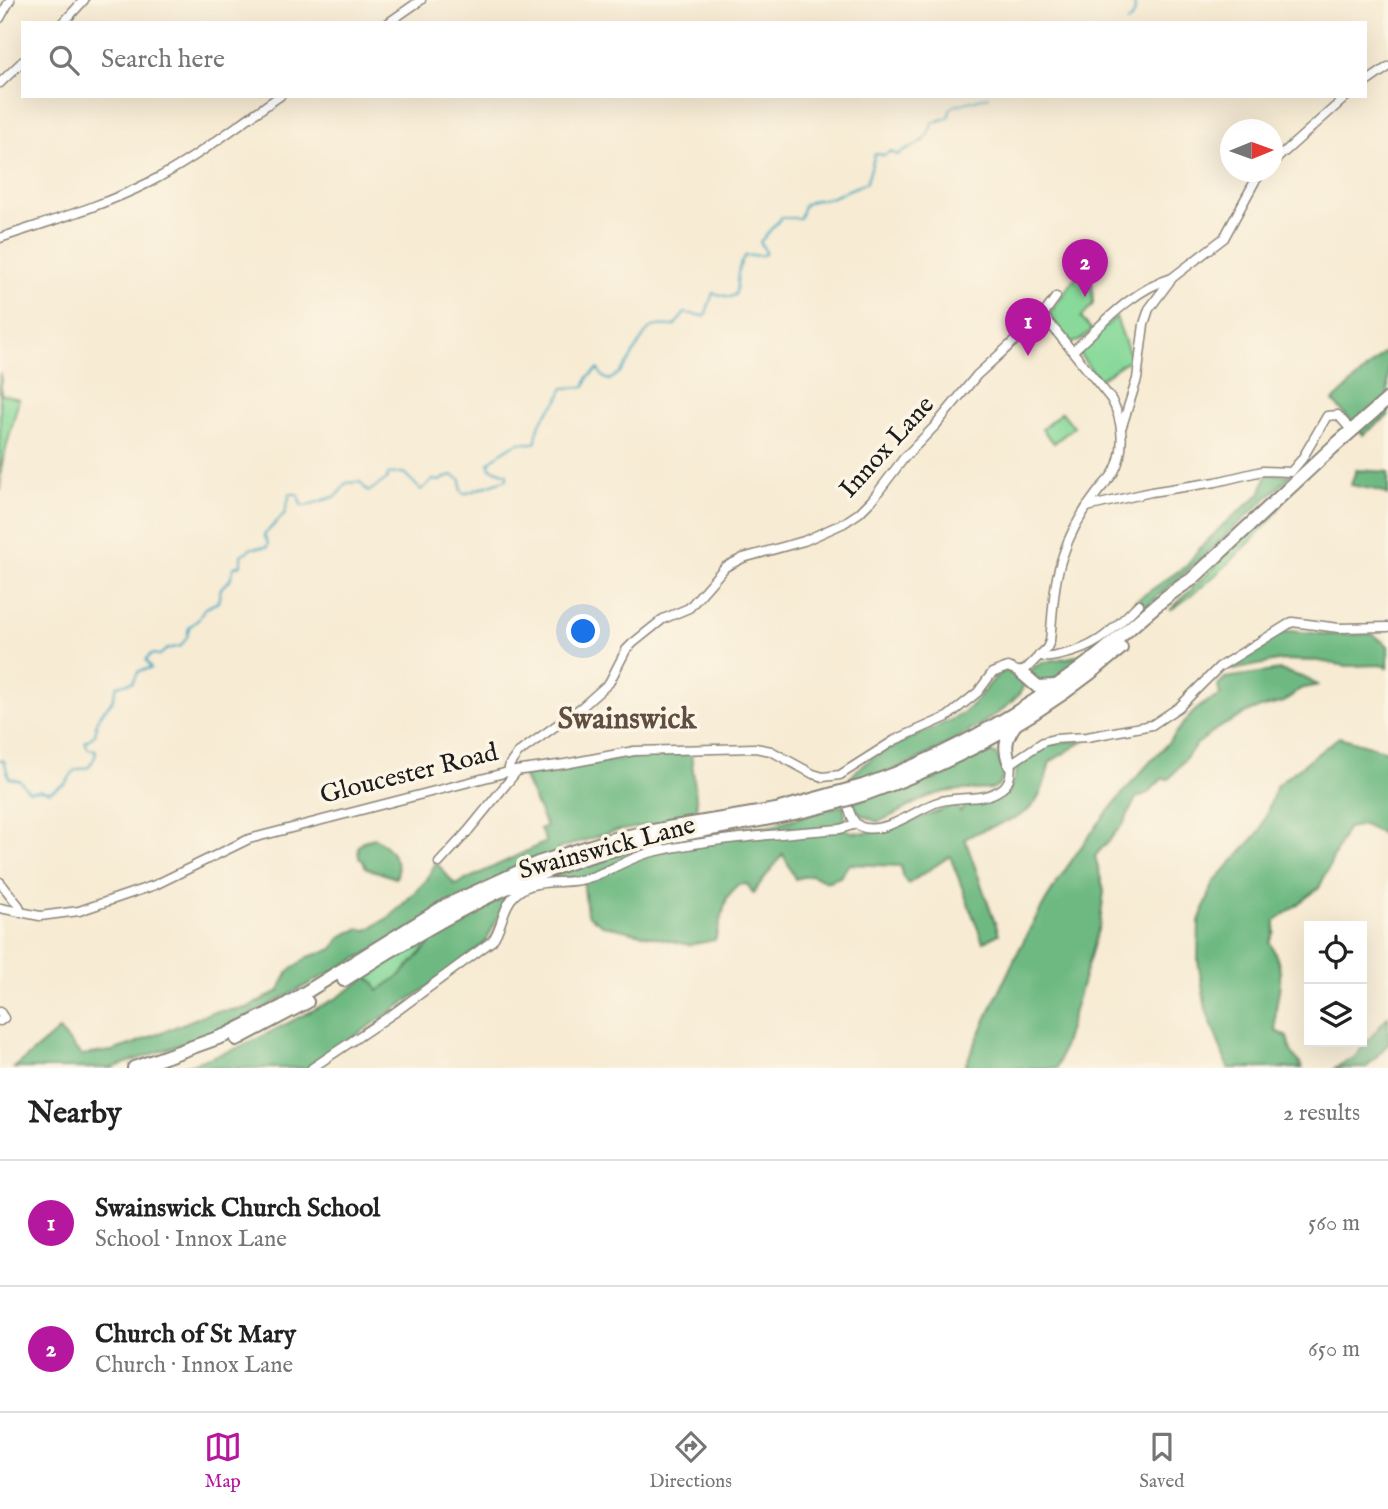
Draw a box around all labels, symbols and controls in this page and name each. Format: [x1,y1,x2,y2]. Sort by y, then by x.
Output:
search box [21,21,1367,98]
icon: search [45,41,83,79]
text: Search here [101,43,225,76]
north arrow [1220,119,1283,182]
pin: 2 [1062,239,1108,297]
pin: 1 [1005,298,1051,356]
street label: Innox Lane [832,389,942,505]
your location [566,614,600,648]
district label: Swainswick [558,701,697,739]
street label: Gloucester Road [317,736,501,812]
street label: Swainswick Lane [515,809,699,887]
map controls [1304,921,1367,1047]
button: locate [1304,921,1367,984]
button: layers [1304,984,1367,1047]
text: Nearby [28,1095,121,1133]
text: 2 results [1283,1099,1360,1128]
text: Swainswick Church School [95,1192,380,1225]
text: 1 [47,1209,55,1238]
text: 560 m [1308,1209,1360,1238]
text: School · Innox Lane [95,1225,287,1254]
text: Church of St Mary [95,1318,296,1351]
text: 2 [46,1335,56,1364]
text: 650 m [1308,1335,1360,1364]
text: Church · Innox Lane [95,1351,293,1380]
tab: Map [204,1428,242,1494]
tab: Directions [649,1428,732,1494]
tab: Saved [1139,1428,1184,1494]

